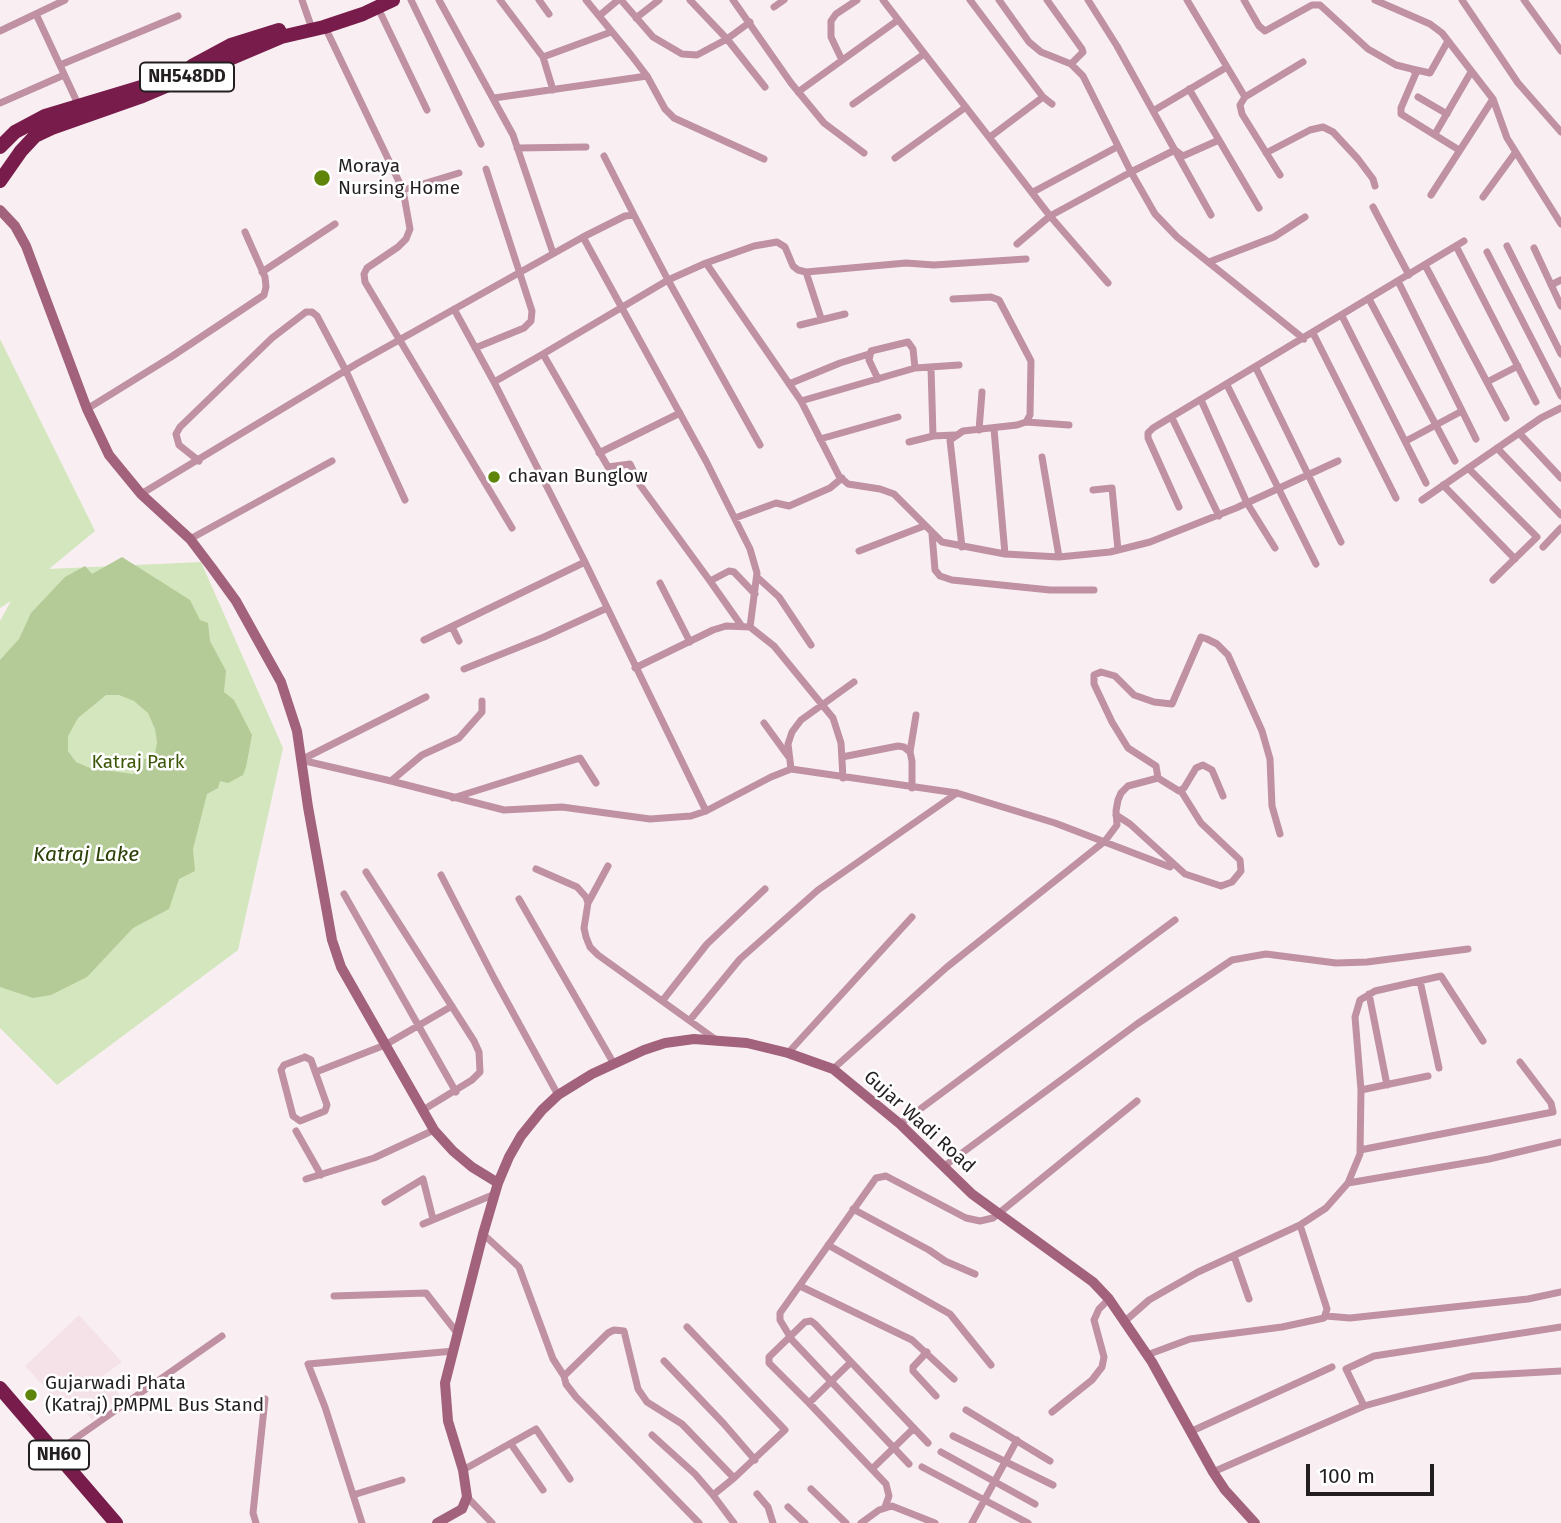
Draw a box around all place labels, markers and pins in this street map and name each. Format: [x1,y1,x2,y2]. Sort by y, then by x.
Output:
place label: Moraya Nursing Home [338,156,460,200]
marker: Moraya Nursing Home [312,168,332,188]
place label: chavan Bunglow [508,466,648,488]
marker: chavan Bunglow [486,469,502,485]
place label: Gujarwadi Phata (Katraj) PMPML Bus Stand [45,1373,264,1417]
marker: Gujarwadi Phata (Katraj) PMPML Bus Stand [23,1387,39,1403]

